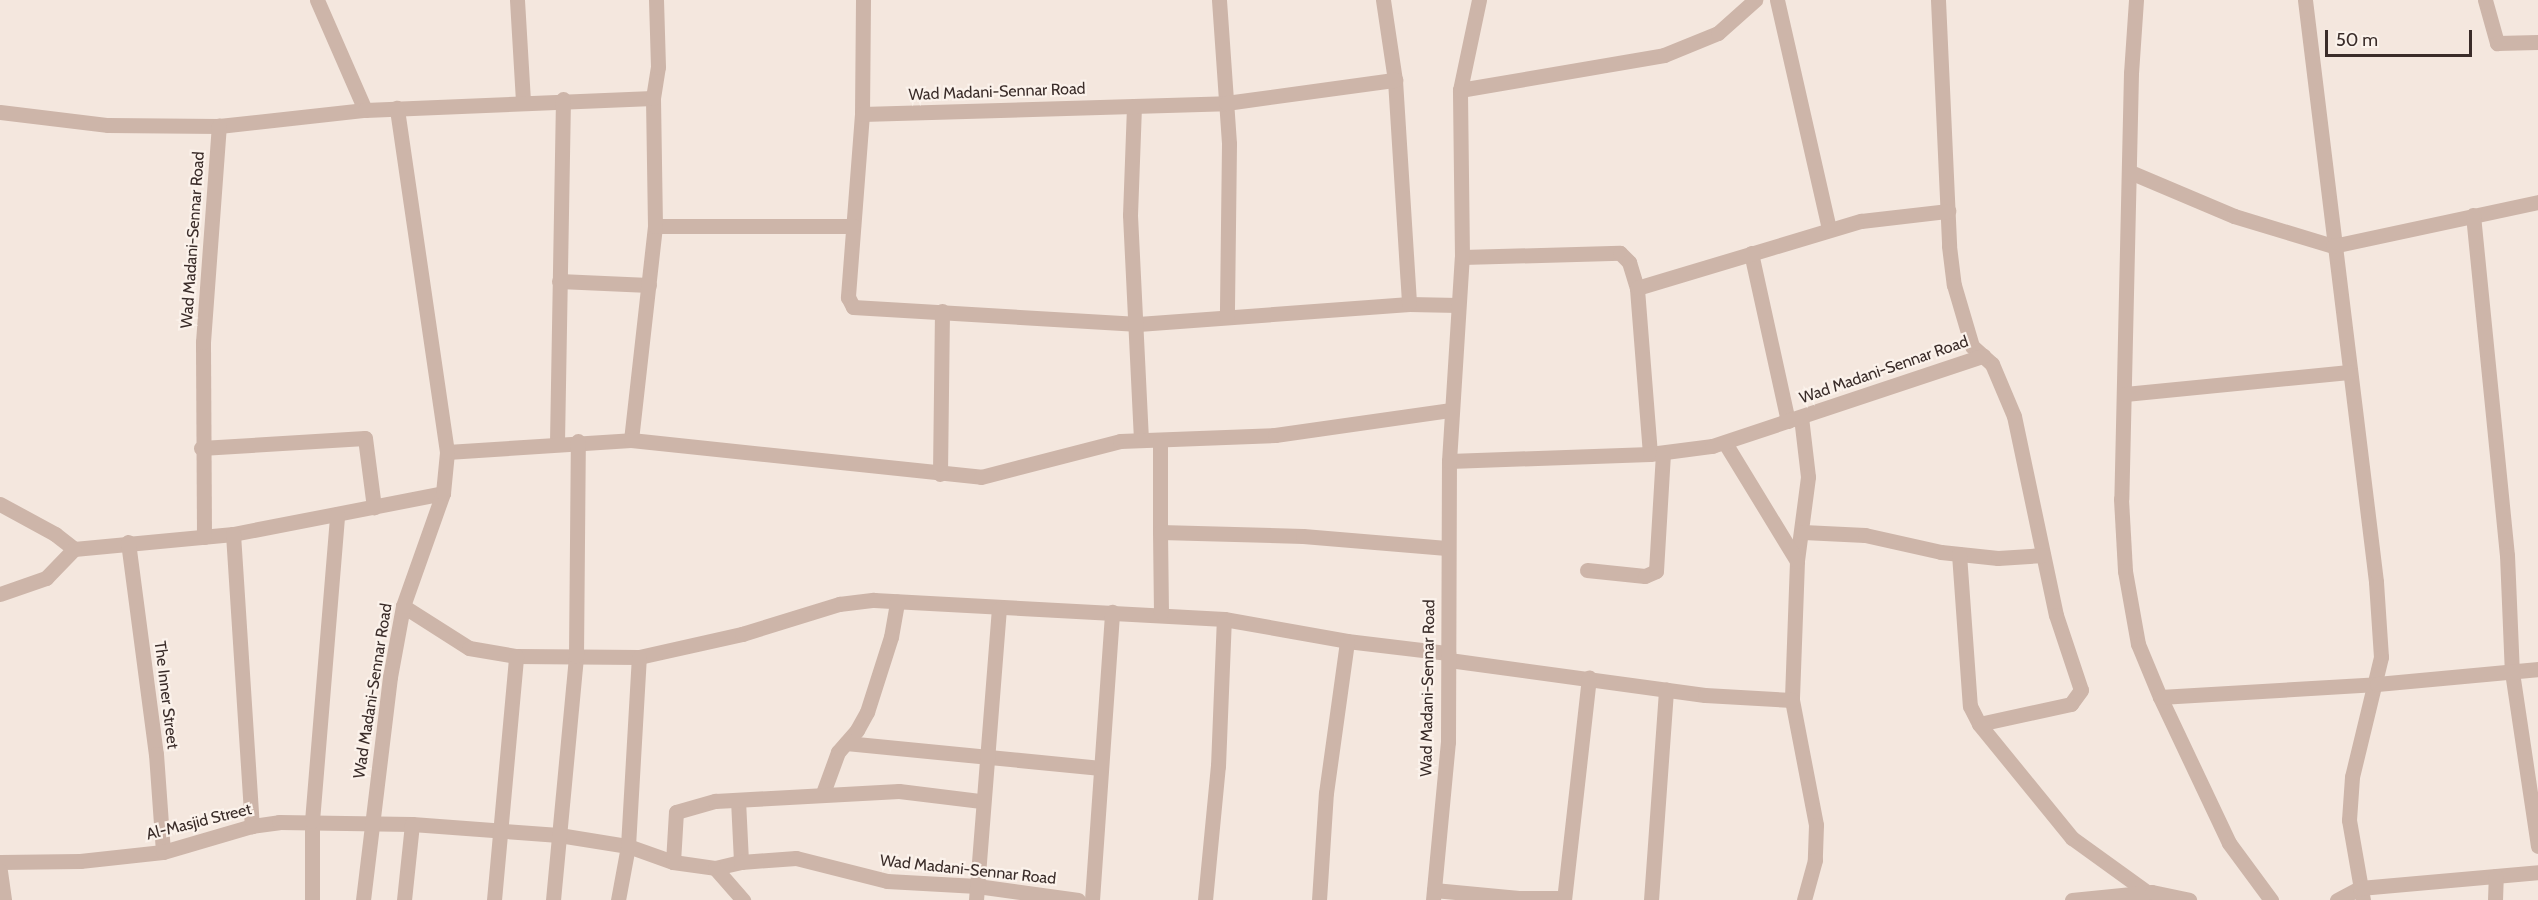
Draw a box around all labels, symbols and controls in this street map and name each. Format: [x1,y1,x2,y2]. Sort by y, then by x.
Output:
scale bar [2328,18,2475,56]
text: 50 m [2336,29,2378,51]
street label: Wad Madani-Sennar Road [908,79,1086,105]
street label: Wad Madani-Sennar Road [177,151,209,329]
street label: Wad Madani-Sennar Road [1797,332,1971,408]
street label: Wad Madani-Sennar Road [1417,599,1439,777]
street label: Wad Madani-Sennar Road [350,602,396,780]
street label: The Inner Street [150,640,182,750]
street label: Al-Masjid Street [144,800,254,844]
street label: Wad Madani-Sennar Road [879,851,1057,889]

